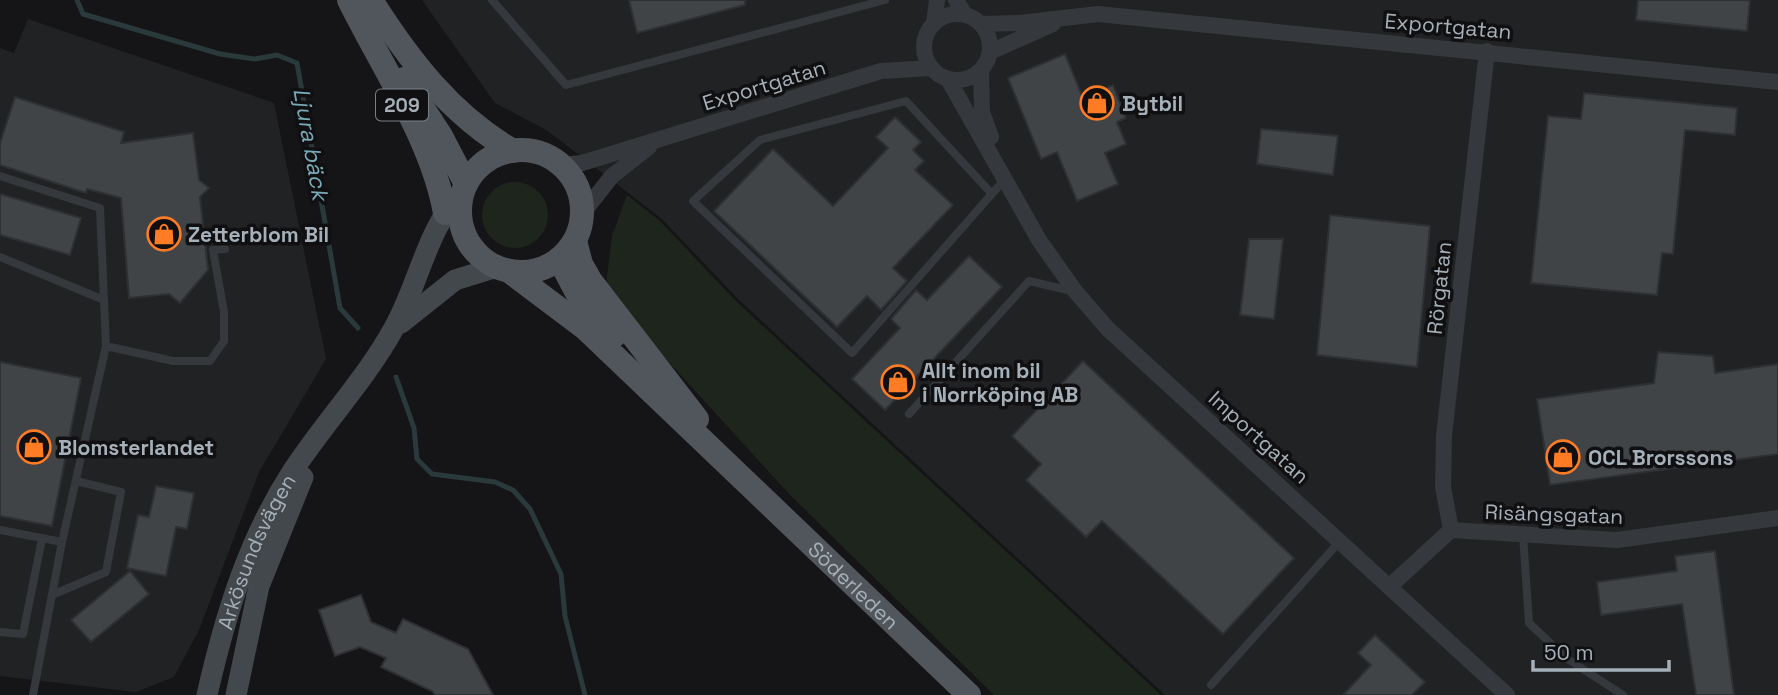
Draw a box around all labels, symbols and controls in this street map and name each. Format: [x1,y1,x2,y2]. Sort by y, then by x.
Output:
street label: Exportgatan [1383,7,1513,45]
street label: Exportgatan [699,53,829,117]
shop icon: Bytbil [1078,84,1116,122]
water label: Ljura bäck [286,85,336,205]
road number: 209 [376,90,428,120]
place label: Bytbil [1122,90,1183,117]
shop icon: Zetterblom Bil [145,215,183,253]
place label: Zetterblom Bil [188,221,329,248]
street label: Rörgatan [1421,240,1457,336]
place label: Allt inom bil i Norrköping AB [922,357,1078,408]
shop icon: Allt inom bil i Norrköping AB [879,363,917,401]
street label: Importgatan [1203,385,1315,489]
shop icon: Blomsterlandet [15,428,53,466]
place label: Blomsterlandet [58,434,214,461]
shop icon: OCL Brorssons [1544,438,1582,476]
place label: OCL Brorssons [1588,444,1733,471]
street label: Arkösundsvägen [211,468,301,633]
street label: Risängsgatan [1484,498,1624,530]
street label: Söderleden [803,535,905,635]
scale bar [1533,628,1670,672]
text: 50 m [1544,639,1594,666]

